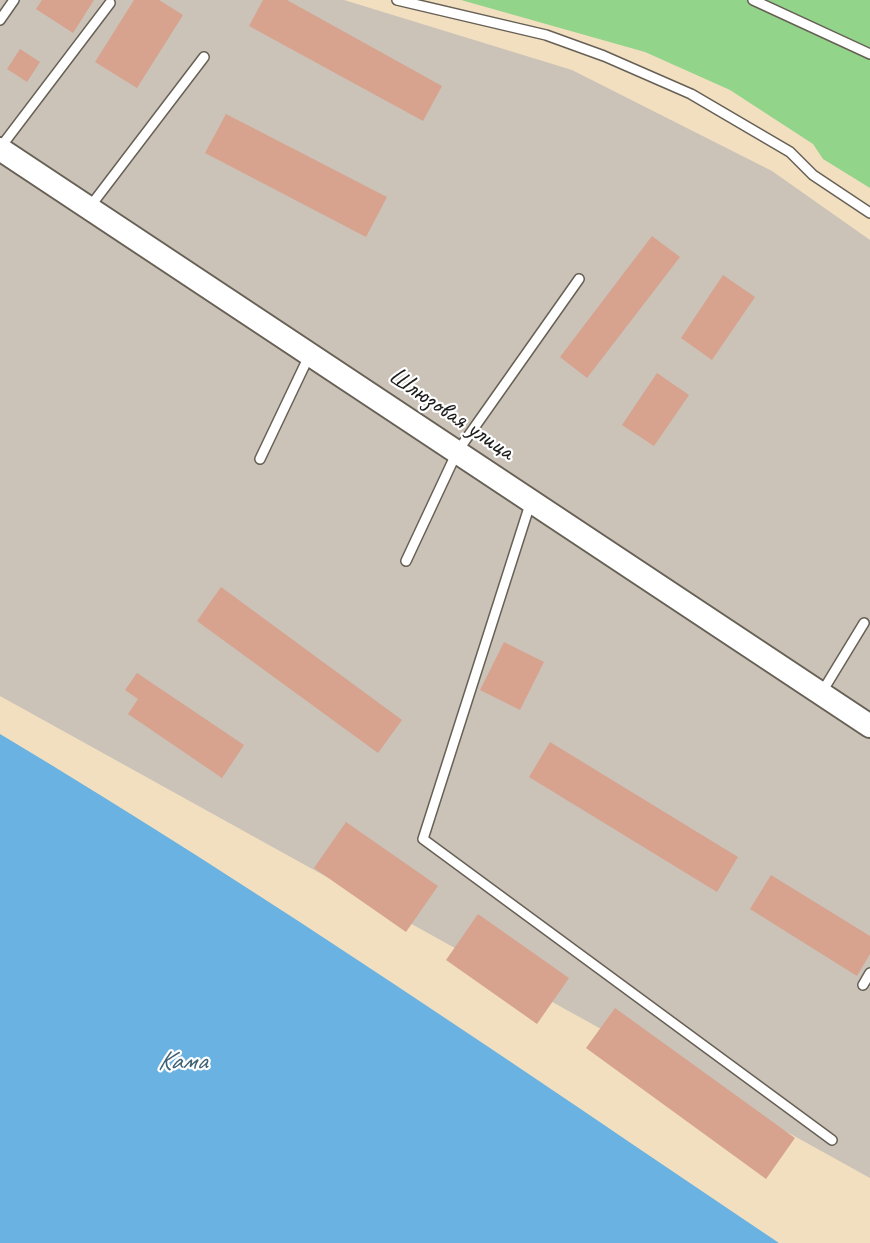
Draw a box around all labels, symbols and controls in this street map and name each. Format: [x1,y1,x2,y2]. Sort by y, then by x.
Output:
street label: Шлюзовая улица [382,361,520,467]
water label: Кама [157,1046,207,1078]

